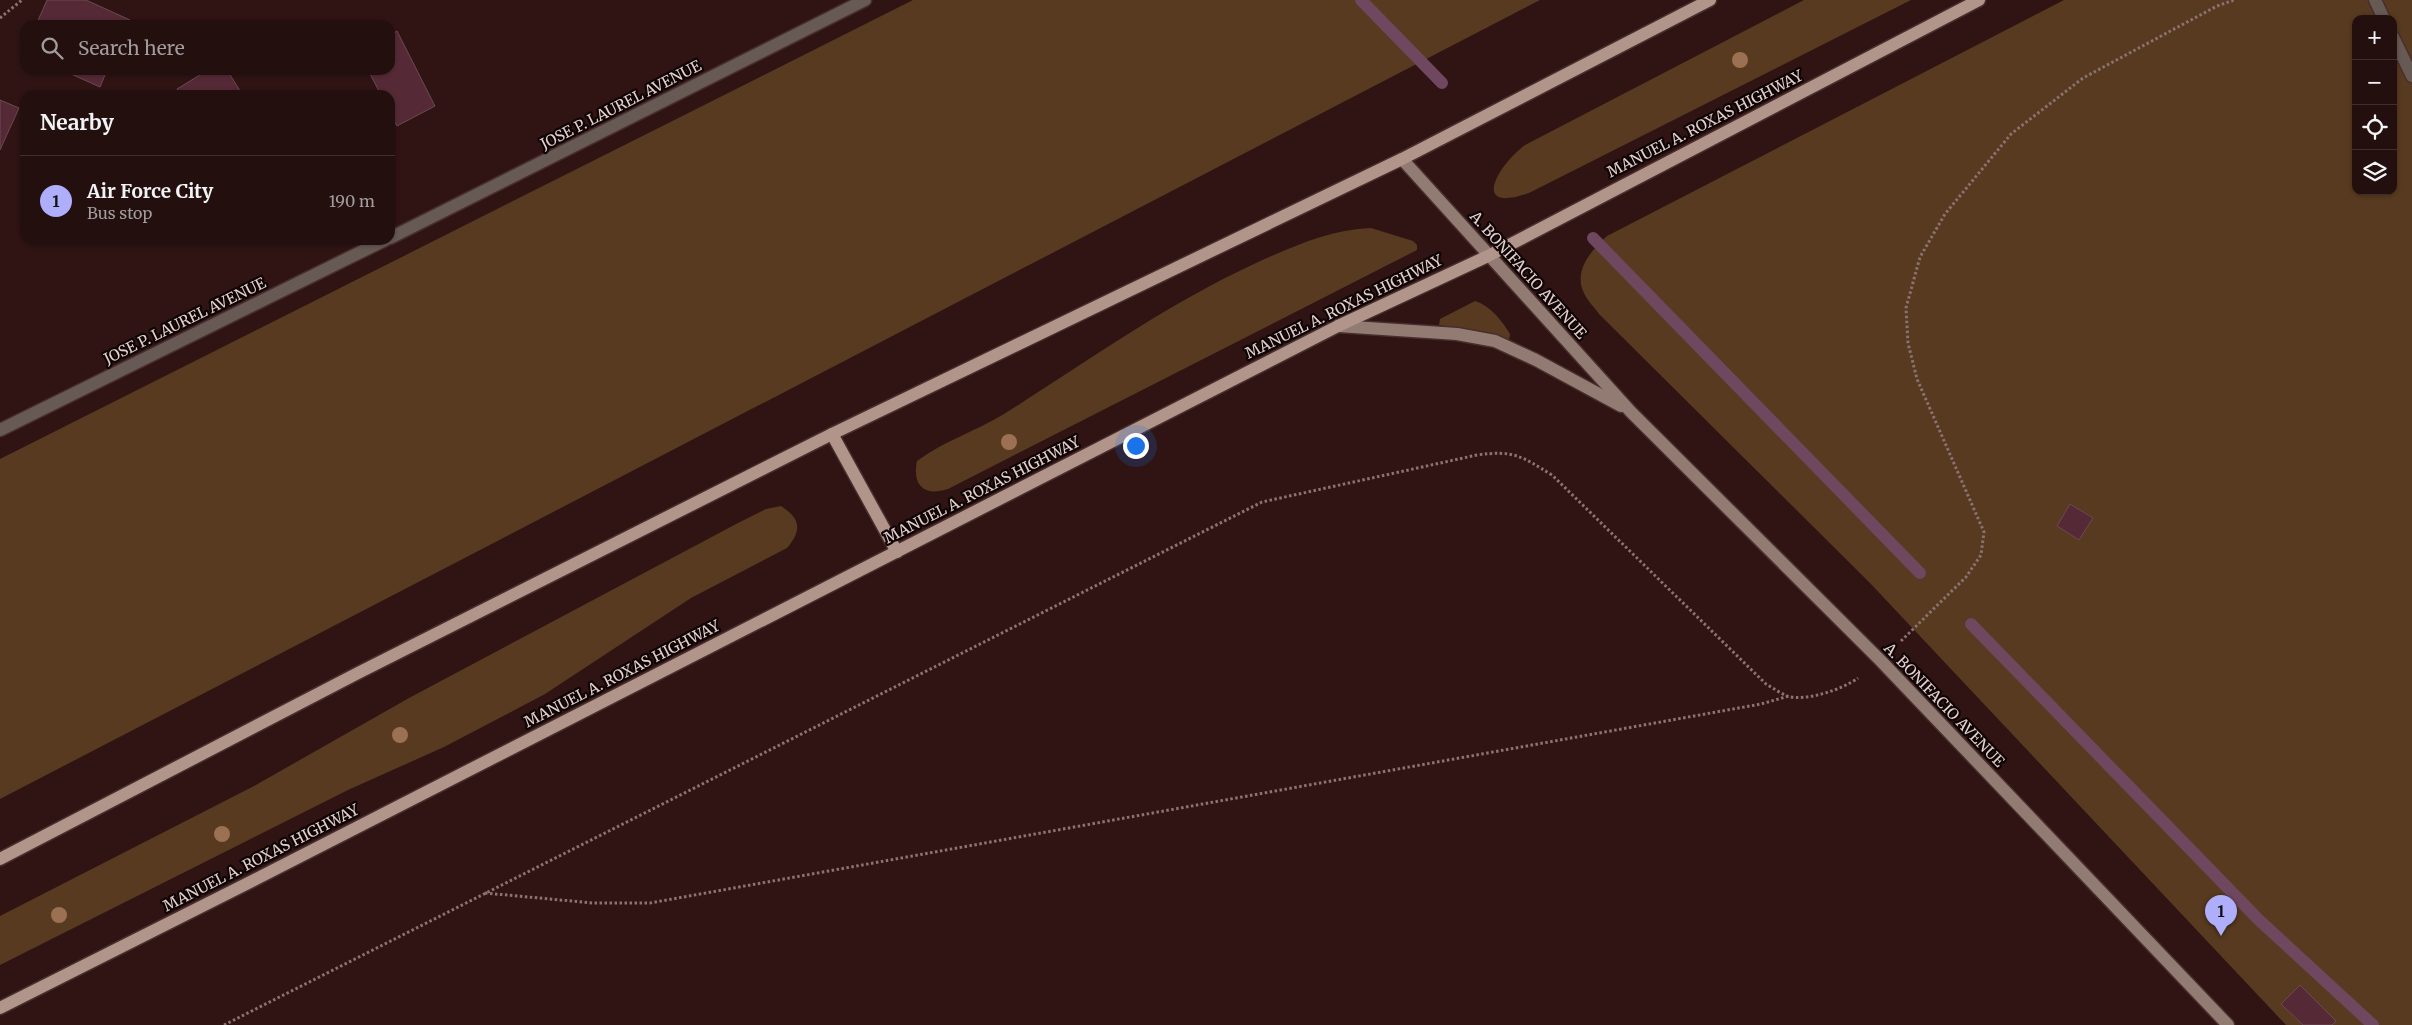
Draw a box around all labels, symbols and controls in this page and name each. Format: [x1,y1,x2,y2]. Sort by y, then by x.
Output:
map controls [2352,15,2397,195]
button: + [2352,15,2397,60]
search box [20,20,395,75]
icon: search [38,34,66,62]
text: Search here [78,36,185,60]
street label: JOSE P. LAUREL AVENUE [536,56,705,154]
button: − [2352,60,2397,105]
street label: MANUEL A. ROXAS HIGHWAY [1604,66,1806,181]
button: locate [2352,105,2397,150]
text: Nearby [40,109,114,136]
button: layers [2352,150,2397,195]
text: Air Force City [87,179,213,203]
text: 1 [52,191,60,211]
text: 190 m [329,191,375,211]
text: Bus stop [87,203,152,223]
street label: A. BONIFACIO AVENUE [1465,206,1591,343]
street label: MANUEL A. ROXAS HIGHWAY [1242,250,1446,363]
street label: JOSE P. LAUREL AVENUE [100,273,269,368]
street label: MANUEL A. ROXAS HIGHWAY [881,432,1083,547]
your location [1123,433,1149,459]
street label: MANUEL A. ROXAS HIGHWAY [521,616,723,731]
street label: A. BONIFACIO AVENUE [1879,638,2009,771]
street label: MANUEL A. ROXAS HIGHWAY [160,800,362,915]
pin: 1 [2205,895,2237,936]

